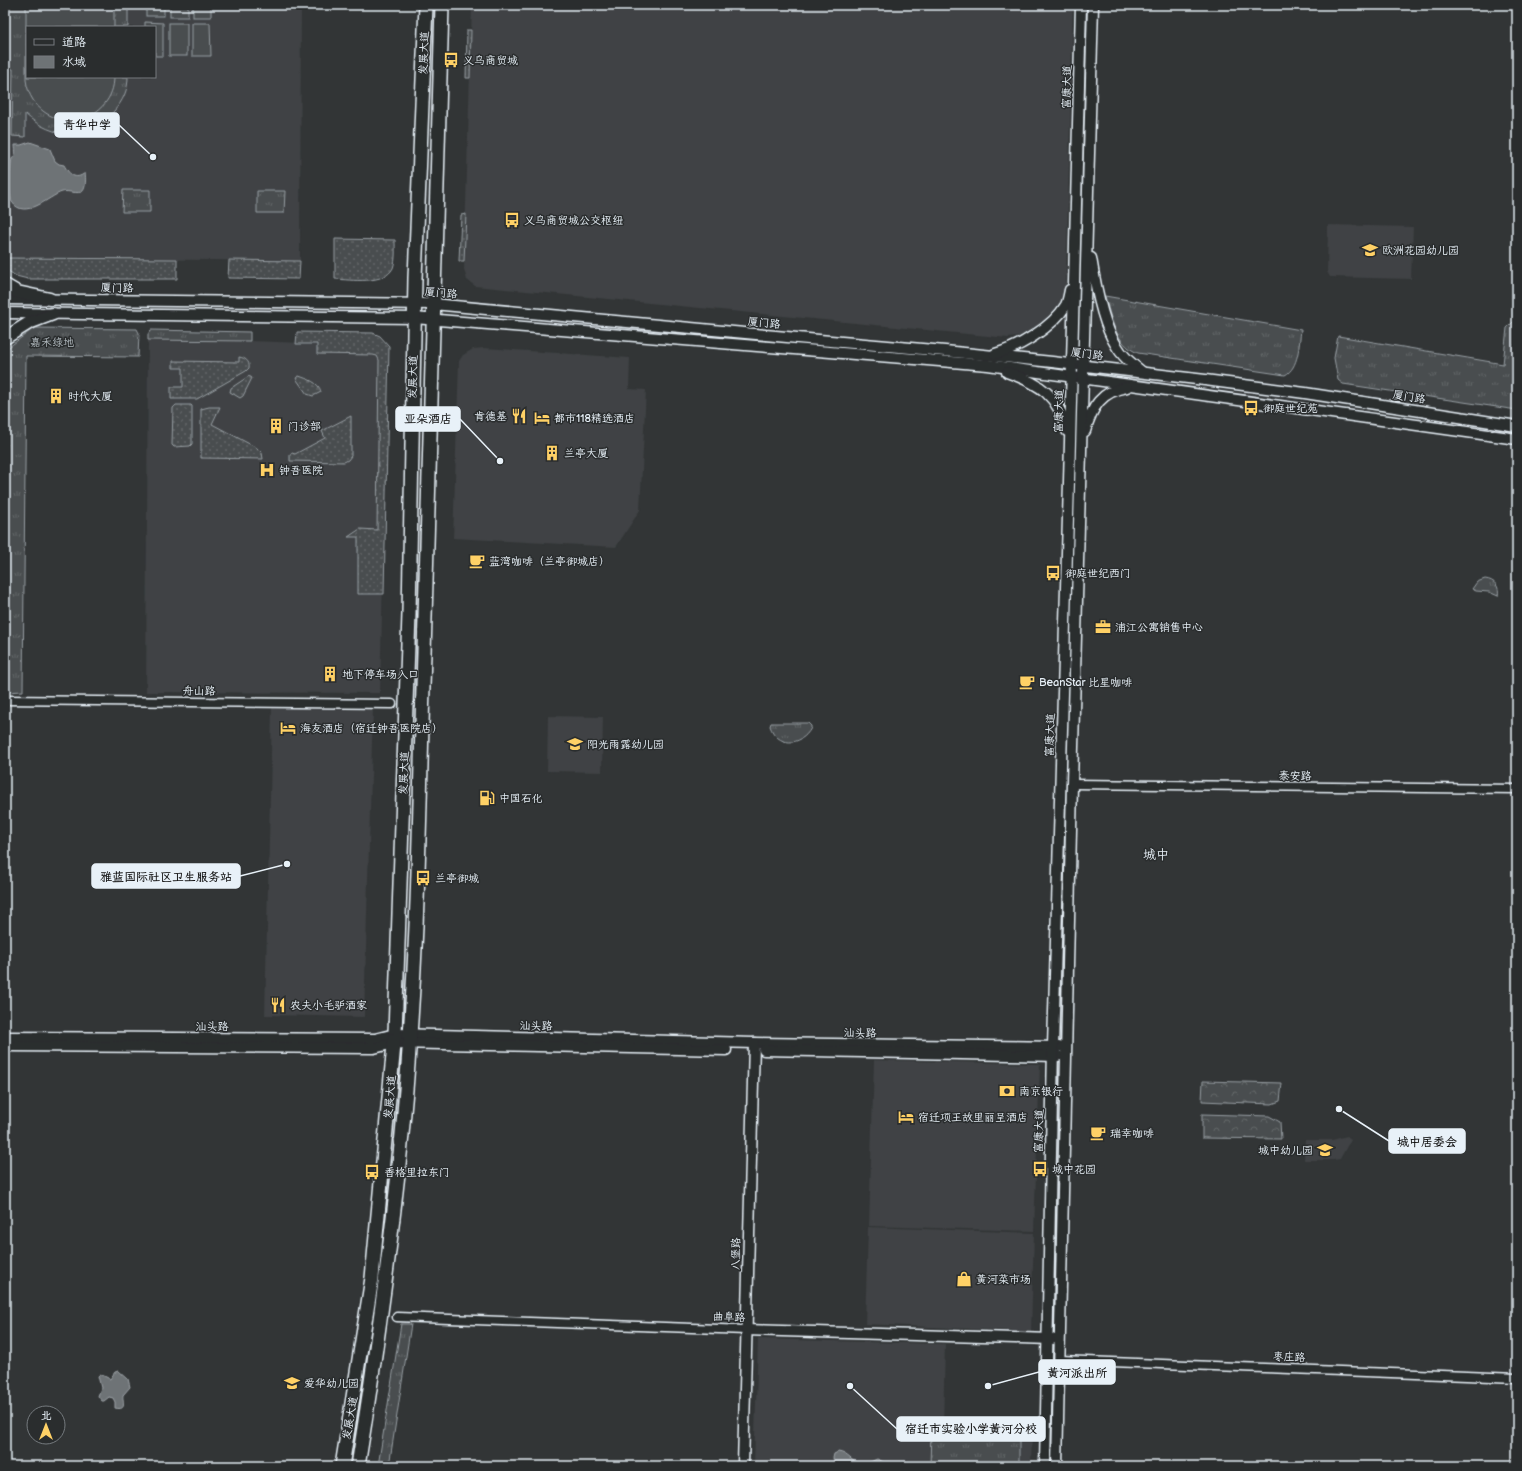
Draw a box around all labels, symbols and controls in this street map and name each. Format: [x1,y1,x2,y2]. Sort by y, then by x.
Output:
legend [26,26,156,78]
street label: 发展大道 [417,31,431,75]
text: 道路 [62,35,86,50]
bus stop icon: 义乌商贸城 [442,51,460,69]
place label: 义乌商贸城 [463,54,518,67]
text: 水域 [62,55,86,70]
street label: 富康大道 [1060,65,1074,109]
callout: 青华中学 [55,113,119,137]
text: 青华中学 [63,118,111,133]
bus stop icon: 义乌商贸城公交枢纽 [503,211,521,229]
place label: 义乌商贸城公交枢纽 [524,214,623,227]
school or university icon: 欧洲花园幼儿园 [1361,241,1379,259]
place label: 欧洲花园幼儿园 [1382,244,1459,257]
street label: 厦门路 [100,281,134,295]
street label: 厦门路 [424,285,458,301]
street label: 厦门路 [747,315,781,331]
park label: 嘉禾绿地 [30,336,74,349]
street label: 厦门路 [1070,346,1104,362]
street label: 发展大道 [406,355,420,399]
building icon: 时代大厦 [47,387,65,405]
street label: 厦门路 [1392,388,1426,406]
street label: 富康大道 [1052,389,1066,433]
place label: 时代大厦 [68,390,112,403]
bus stop icon: 御庭世纪苑 [1242,399,1260,417]
place label: 御庭世纪苑 [1263,402,1318,415]
callout: 亚朵酒店 [396,407,460,431]
restaurant icon: 肯德基 [510,407,528,425]
hotel icon: 都市118精选酒店 [533,409,551,427]
place label: 肯德基 [474,410,507,423]
text: 亚朵酒店 [404,412,452,427]
place label: 都市118精选酒店 [554,412,635,425]
building icon: 门诊部 [267,417,285,435]
place label: 门诊部 [288,420,321,433]
building icon: 兰亭大厦 [543,444,561,462]
place label: 兰亭大厦 [564,447,608,460]
hospital icon: 钟吾医院 [258,461,276,479]
place label: 钟吾医院 [279,464,323,477]
cafe icon: 蓝湾咖啡（兰亭御城店） [468,552,486,570]
place label: 蓝湾咖啡（兰亭御城店） [489,555,610,568]
bus stop icon: 御庭世纪西门 [1044,564,1062,582]
place label: 御庭世纪西门 [1065,567,1131,580]
office icon: 浦江公寓销售中心 [1094,618,1112,636]
place label: 浦江公寓销售中心 [1115,621,1203,634]
building icon: 地下停车场入口 [321,665,339,683]
place label: 地下停车场入口 [342,668,419,681]
cafe icon: BeanStar 比星咖啡 [1018,673,1036,691]
place label: BeanStar 比星咖啡 [1039,676,1132,689]
street label: 舟山路 [182,684,216,698]
street label: 富康大道 [1043,713,1057,757]
hotel icon: 海友酒店（宿迁钟吾医院店） [279,719,297,737]
place label: 海友酒店（宿迁钟吾医院店） [300,722,443,735]
school or university icon: 阳光雨露幼儿园 [566,735,584,753]
place label: 阳光雨露幼儿园 [587,738,664,751]
street label: 发展大道 [397,751,411,795]
street label: 泰安路 [1278,769,1312,783]
fuel station icon: 中国石化 [478,789,496,807]
place label: 中国石化 [499,792,543,805]
district label: 城中 [1143,847,1169,863]
callout: 雅蓝国际社区卫生服务站 [92,864,240,888]
bus stop icon: 兰亭御城 [414,869,432,887]
text: 雅蓝国际社区卫生服务站 [100,870,232,885]
place label: 兰亭御城 [435,872,479,885]
restaurant icon: 农夫小毛驴酒家 [269,996,287,1014]
place label: 农夫小毛驴酒家 [290,999,367,1012]
street label: 汕头路 [519,1019,553,1033]
street label: 汕头路 [196,1020,229,1033]
street label: 汕头路 [843,1026,877,1040]
street label: 发展大道 [382,1075,398,1119]
bank icon: 南京银行 [998,1082,1016,1100]
place label: 南京银行 [1019,1085,1063,1098]
hotel icon: 宿迁项王故里丽呈酒店 [897,1108,915,1126]
street label: 富康大道 [1032,1109,1046,1153]
place label: 宿迁项王故里丽呈酒店 [918,1111,1028,1124]
cafe icon: 瑞幸咖啡 [1089,1124,1107,1142]
place label: 瑞幸咖啡 [1110,1127,1154,1140]
callout: 城中居委会 [1389,1129,1465,1153]
text: 城中居委会 [1397,1135,1457,1150]
school or university icon: 城中幼儿园 [1316,1141,1334,1159]
place label: 城中幼儿园 [1258,1144,1313,1157]
bus stop icon: 城中花园 [1031,1160,1049,1178]
bus stop icon: 香格里拉东门 [363,1163,381,1181]
place label: 城中花园 [1052,1163,1096,1176]
place label: 香格里拉东门 [384,1166,450,1179]
street label: 八堡路 [729,1237,743,1271]
shop icon: 黄河菜市场 [955,1270,973,1288]
place label: 黄河菜市场 [976,1273,1031,1286]
street label: 曲阜路 [712,1310,746,1324]
street label: 枣庄路 [1272,1350,1306,1364]
callout: 黄河派出所 [1039,1360,1115,1384]
text: 黄河派出所 [1047,1366,1108,1381]
school or university icon: 爱华幼儿园 [283,1374,301,1392]
place label: 爱华幼儿园 [304,1377,359,1390]
street label: 发展大道 [340,1395,360,1441]
north arrow [26,1405,66,1445]
text: 北 [41,1409,52,1422]
callout: 宿迁市实验小学黄河分校 [897,1417,1045,1441]
text: 宿迁市实验小学黄河分校 [905,1422,1037,1437]

